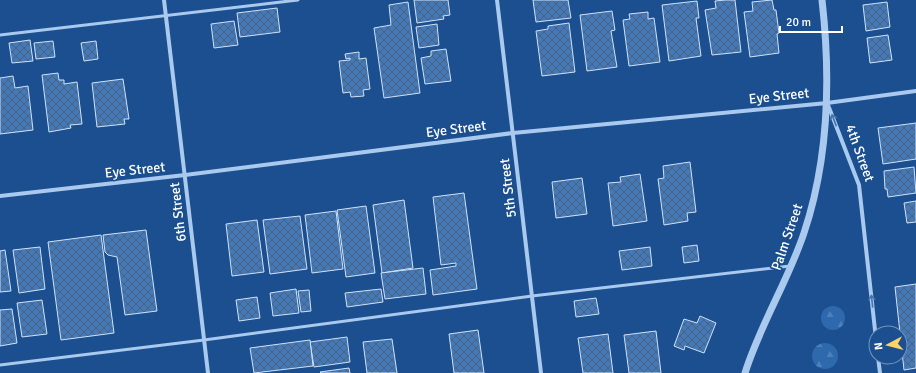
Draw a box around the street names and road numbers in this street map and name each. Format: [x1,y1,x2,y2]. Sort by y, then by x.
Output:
street label: Eye Street [748,84,810,108]
street label: Eye Street [425,117,487,141]
street label: 4th Street [842,122,878,184]
street label: 5th Street [496,157,520,219]
street label: Eye Street [104,158,166,182]
street label: 6th Street [166,181,190,243]
street label: Palm Street [768,201,806,273]

